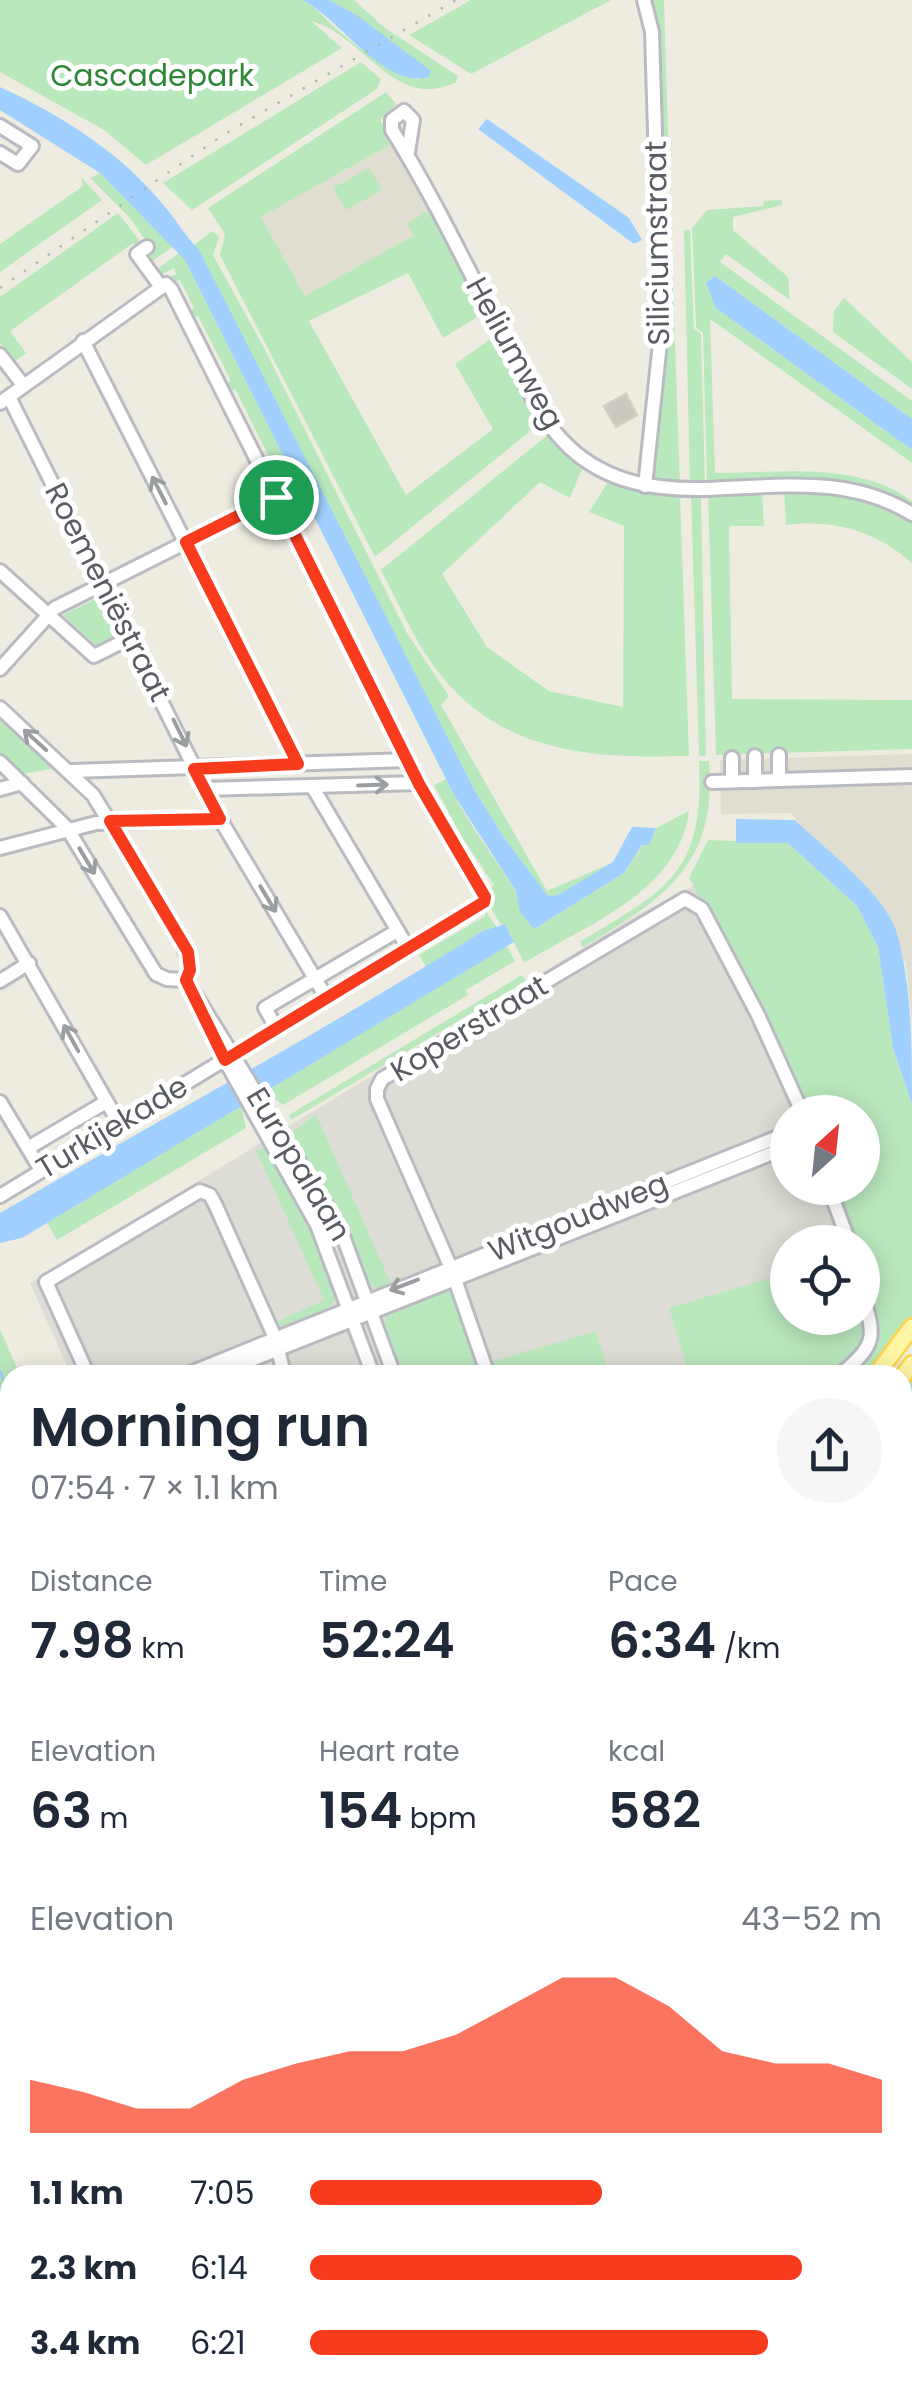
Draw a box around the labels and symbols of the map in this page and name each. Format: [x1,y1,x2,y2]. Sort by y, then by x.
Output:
park label: Cascadepark [50,54,254,97]
street label: Siliciumstraat [634,140,680,346]
street label: Heliumweg [456,269,574,437]
pin [234,455,319,540]
street label: Roemeniëstraat [34,475,182,709]
one-way arrow [149,476,168,506]
one-way arrow [171,718,190,748]
one-way arrow [23,728,48,751]
one-way arrow [356,775,388,794]
one-way arrow [77,846,97,875]
one-way arrow [258,884,278,913]
street label: Koperstraat [382,964,556,1092]
one-way arrow [60,1024,80,1053]
street label: Turkijekade [28,1065,196,1189]
street label: Europalaan [236,1079,362,1249]
north arrow [770,1095,880,1205]
street label: Witgoudweg [482,1161,674,1273]
one-way arrow [390,1278,420,1296]

